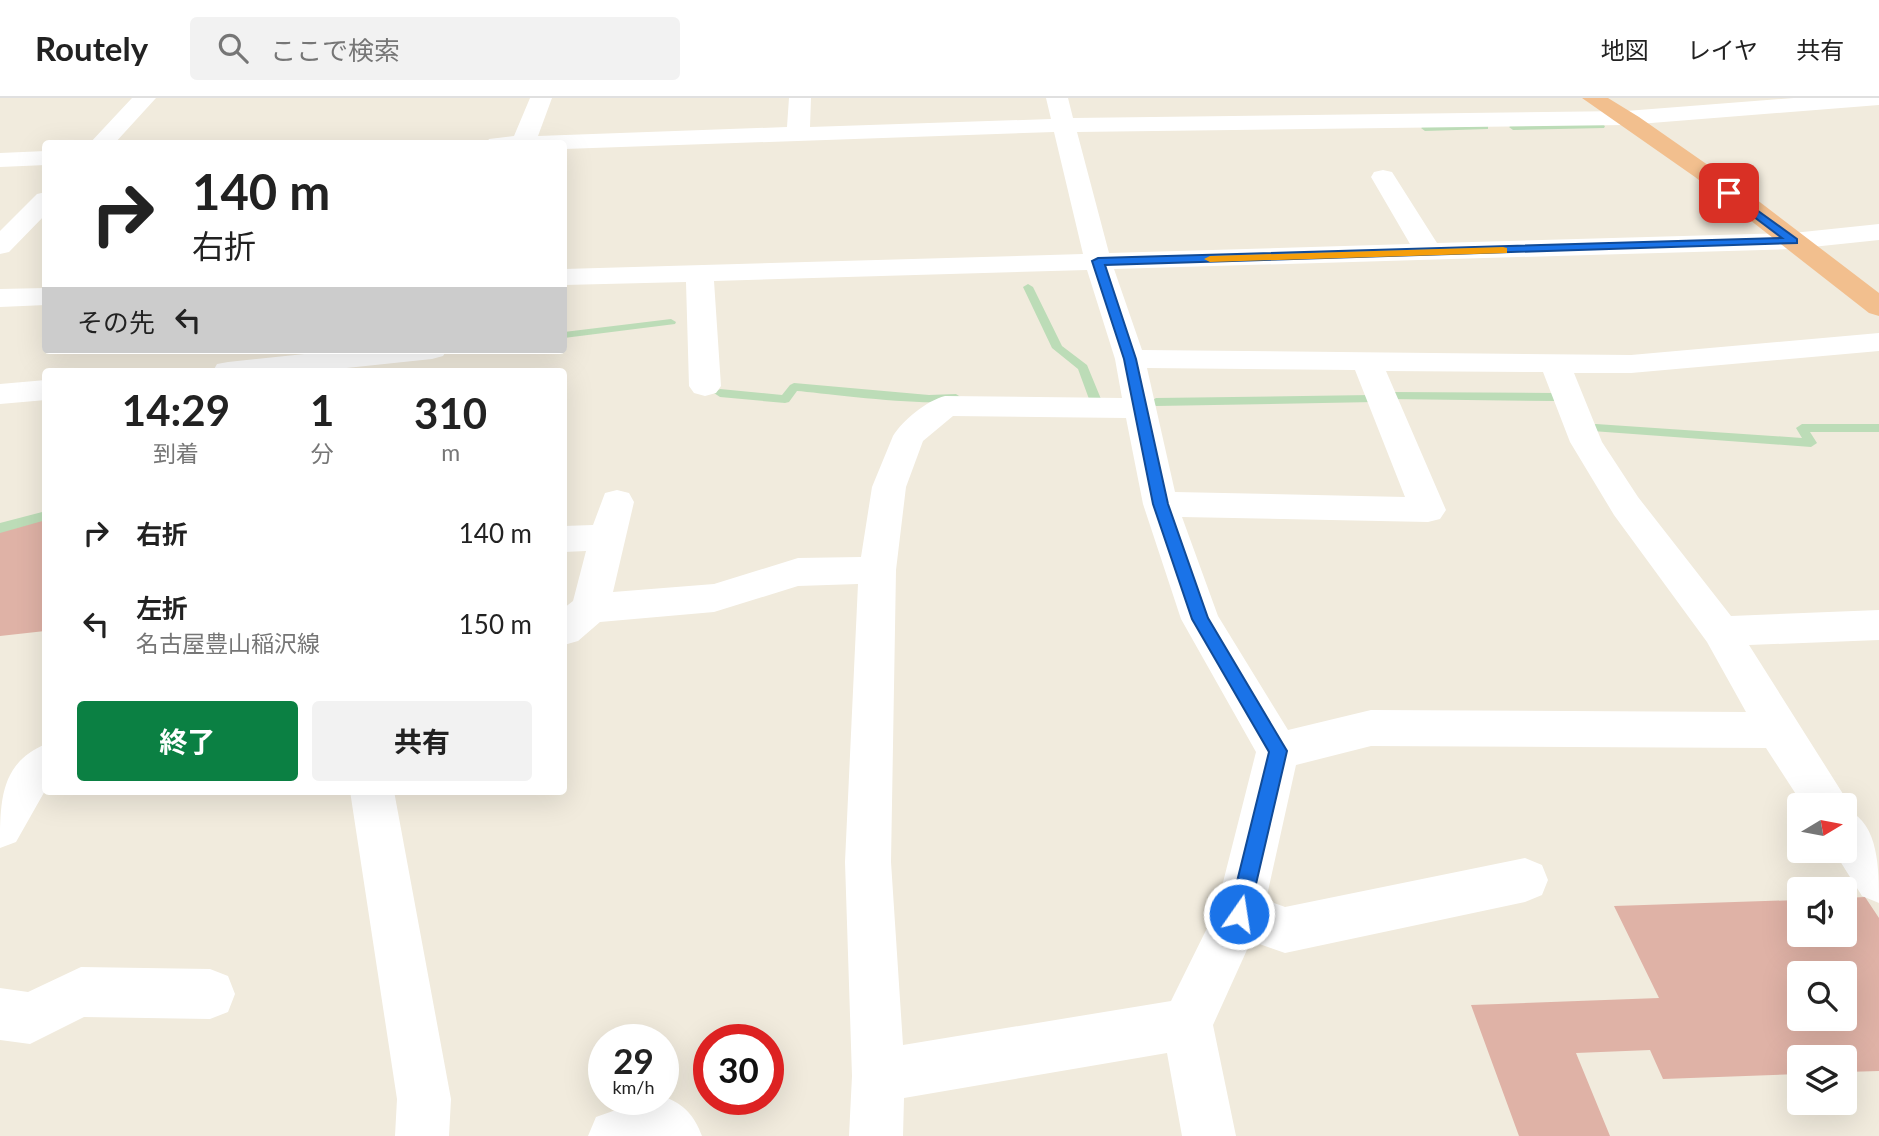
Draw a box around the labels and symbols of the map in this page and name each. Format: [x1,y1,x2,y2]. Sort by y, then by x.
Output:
pin [1699,163,1759,223]
north arrow [1787,793,1857,863]
position arrow [1202,877,1276,951]
speed limit sign: 30 [693,1024,784,1115]

